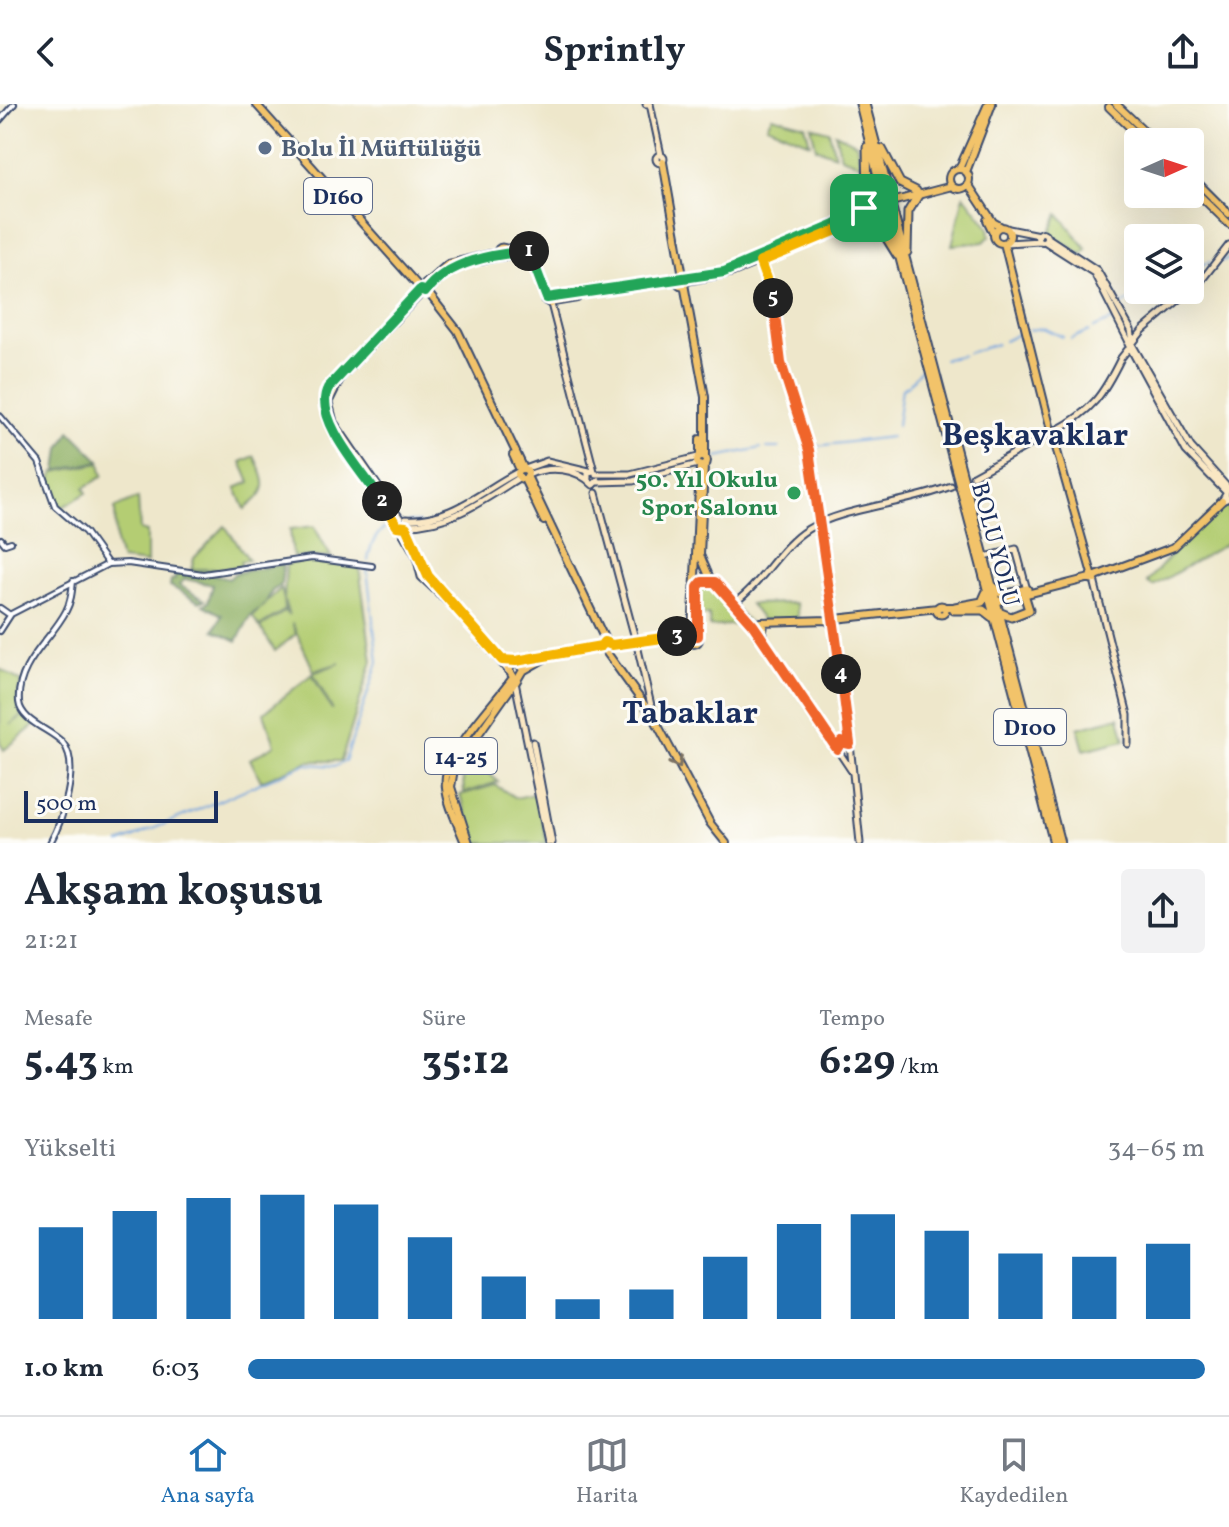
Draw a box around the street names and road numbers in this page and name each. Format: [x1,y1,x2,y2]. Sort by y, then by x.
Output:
road number: D160 [304,178,372,214]
street label: BOLU YOLU [961,479,1027,611]
road number: D100 [994,709,1066,745]
road number: 14-25 [425,738,497,774]

